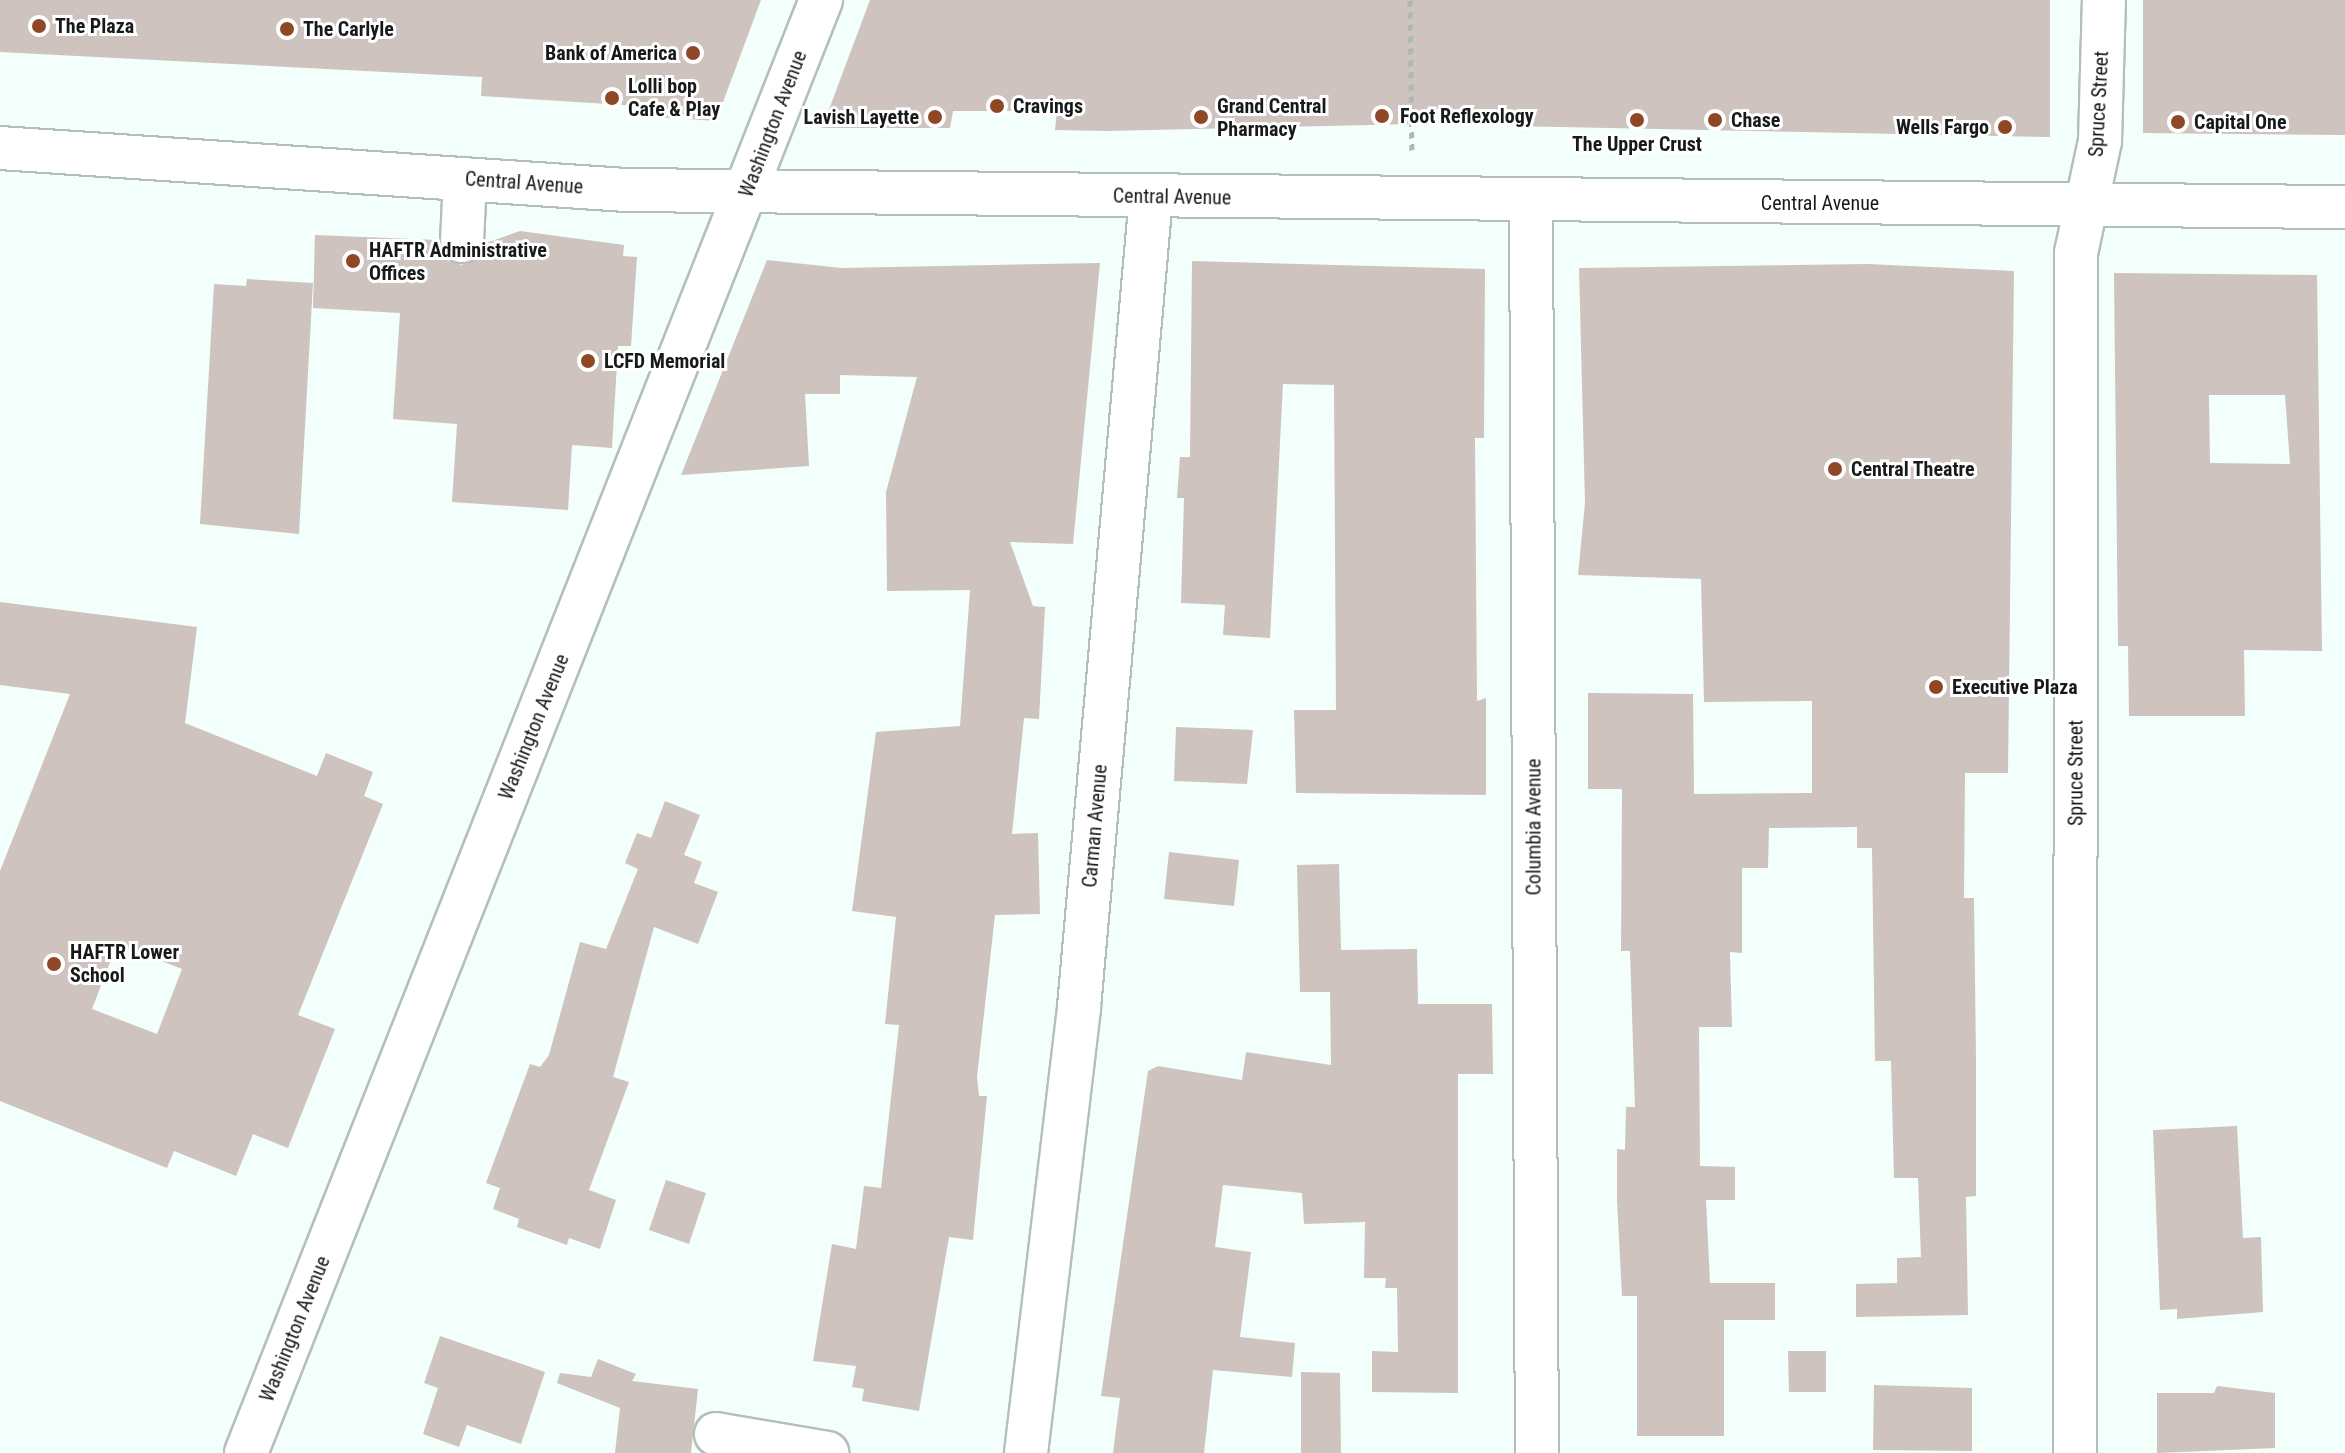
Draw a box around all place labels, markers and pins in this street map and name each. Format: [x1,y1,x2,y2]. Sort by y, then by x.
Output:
place label: The Plaza [55,14,134,38]
marker: The Plaza [30,17,48,35]
place label: The Carlyle [303,17,394,41]
marker: The Carlyle [278,20,296,38]
place label: Bank of America [545,41,677,65]
marker: Bank of America [684,44,702,62]
place label: Lolli bop Cafe & Play [628,74,720,121]
marker: Lolli bop Cafe & Play [603,89,621,107]
place label: Cravings [1013,94,1083,118]
place label: Grand Central Pharmacy [1217,94,1327,141]
marker: Cravings [988,97,1006,115]
place label: Foot Reflexology [1400,104,1534,128]
place label: Lavish Layette [804,105,919,129]
marker: Foot Reflexology [1371,105,1393,127]
marker: Lavish Layette [926,108,944,126]
marker: Grand Central Pharmacy [1192,108,1210,126]
place label: Chase [1731,108,1780,132]
place label: Capital One [2194,110,2286,134]
marker: The Upper Crust [1628,111,1646,129]
marker: Chase [1706,111,1724,129]
marker: Capital One [2169,113,2187,131]
place label: Wells Fargo [1896,115,1989,139]
marker: Wells Fargo [1996,118,2014,136]
place label: The Upper Crust [1572,132,1702,156]
place label: HAFTR Administrative Offices [369,238,547,285]
marker: HAFTR Administrative Offices [344,252,362,270]
place label: LCFD Memorial [604,349,725,373]
marker: LCFD Memorial [579,352,597,370]
place label: Central Theatre [1851,457,1975,481]
marker: Central Theatre [1826,460,1844,478]
place label: Executive Plaza [1952,675,2078,699]
marker: Executive Plaza [1927,678,1945,696]
place label: HAFTR Lower School [70,940,179,987]
marker: HAFTR Lower School [45,955,63,973]

